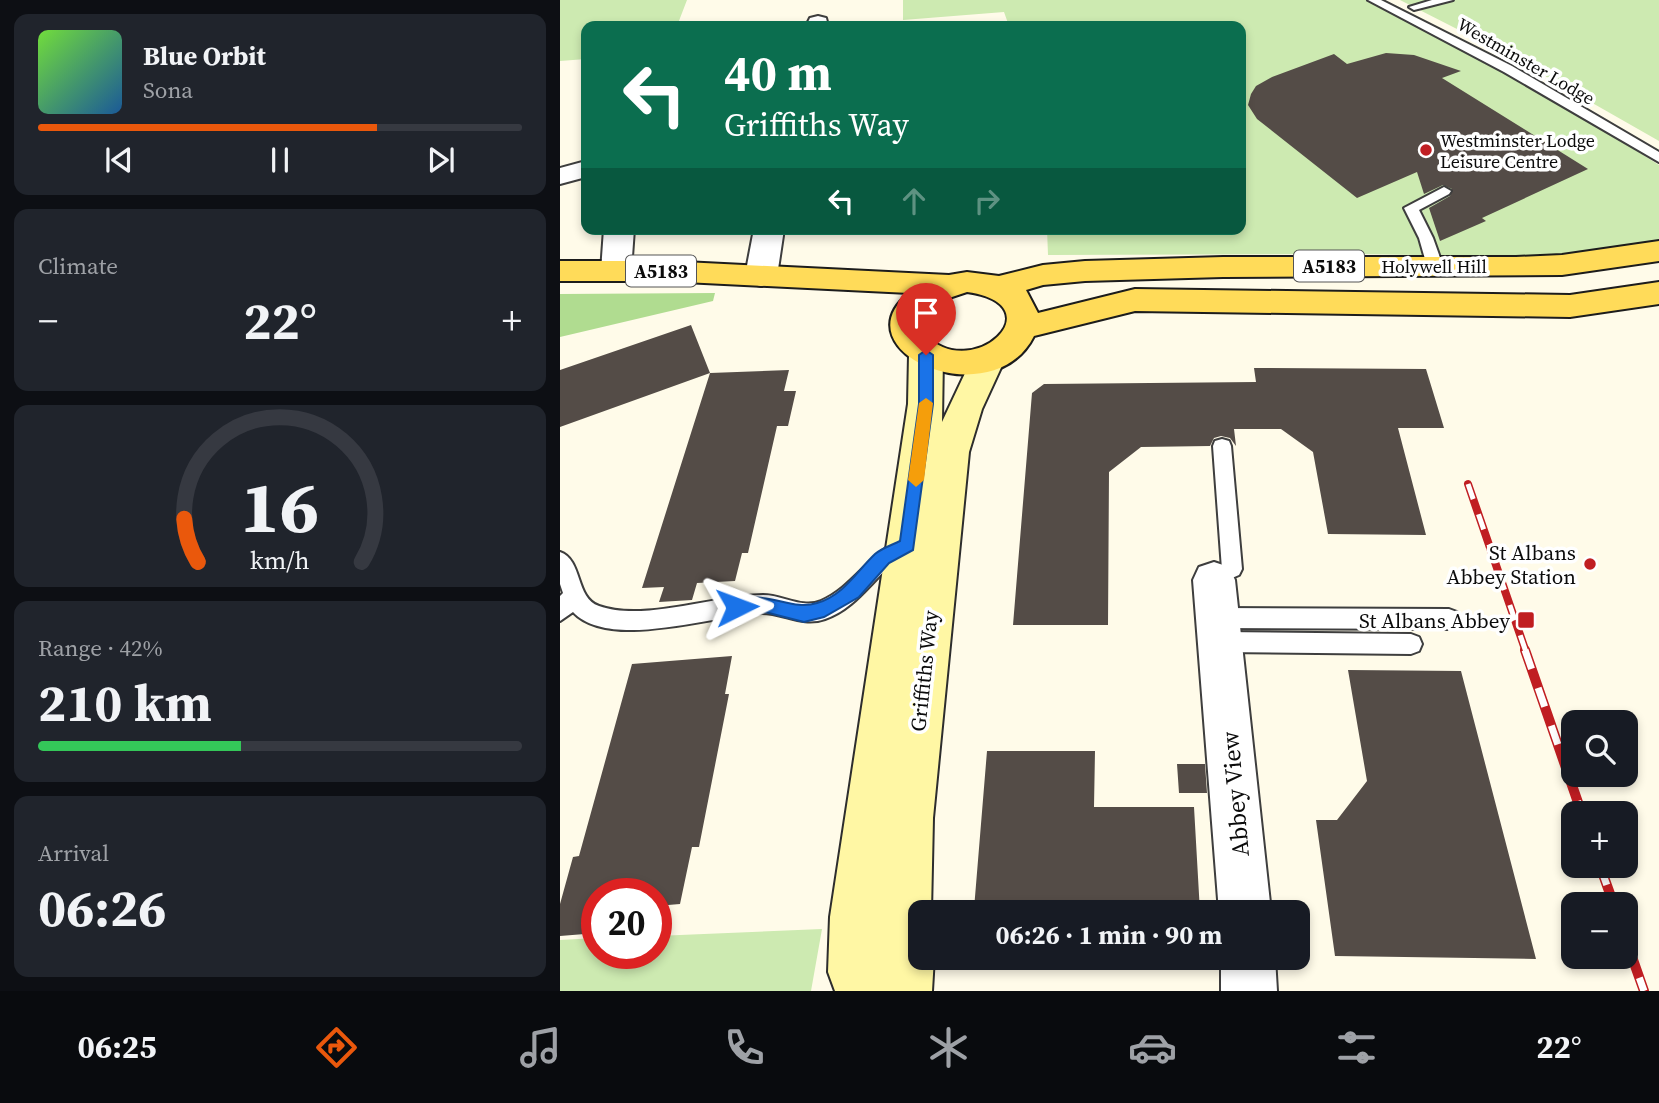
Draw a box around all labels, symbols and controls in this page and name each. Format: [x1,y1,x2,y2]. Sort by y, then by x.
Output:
street label: Westminster Lodge [1453,11,1599,111]
text: Blue Orbit [143,38,266,74]
text: 40 m [724,39,832,106]
icon: left [609,49,700,140]
text: Sona [143,74,193,106]
text: Griffiths Way [724,103,909,147]
place label: Westminster Lodge Leisure Centre [1440,128,1595,174]
icon: previous [100,141,138,179]
icon: pause [261,141,299,179]
icon: next [422,141,460,179]
marker: Westminster Lodge Leisure Centre [1418,142,1434,158]
icon: left [822,182,860,220]
icon: ahead [895,182,933,220]
icon: right [968,182,1006,220]
text: Climate [38,250,118,282]
road number: A5183 [1294,250,1364,282]
street label: Holywell Hill [1381,254,1487,279]
road number: A5183 [626,256,696,286]
pin [896,283,956,355]
text: 22° [243,285,317,356]
icon: arrive [907,294,945,332]
text: − [38,295,58,347]
text: + [502,295,522,347]
text: 16 [241,457,319,556]
place label: St Albans Abbey Station [1446,538,1576,591]
text: km/h [250,542,310,576]
marker: St Albans Abbey Station [1582,556,1598,572]
position arrow [700,570,774,644]
place label: St Albans Abbey [1359,606,1510,635]
street label: Griffiths Way [903,609,945,733]
marker: St Albans Abbey [1516,610,1536,630]
text: Range · 42% [38,632,163,664]
text: 210 km [38,667,212,738]
map controls [1561,710,1638,969]
button: search [1561,710,1638,787]
street label: Abbey View [1213,729,1257,858]
button: + [1561,801,1638,878]
text: Arrival [38,837,109,869]
text: 06:26 [38,872,166,943]
speed limit sign: 20 [581,878,672,969]
button: − [1561,892,1638,969]
text: 06:26 · 1 min · 90 m [996,917,1222,953]
icon: directions [312,1023,361,1072]
icon: music [516,1023,565,1072]
icon: phone [720,1023,769,1072]
icon: climate [924,1023,973,1072]
icon: car [1128,1023,1177,1072]
icon: filters [1332,1023,1381,1072]
text: 06:25 [78,1025,157,1069]
text: 22° [1536,1025,1581,1069]

